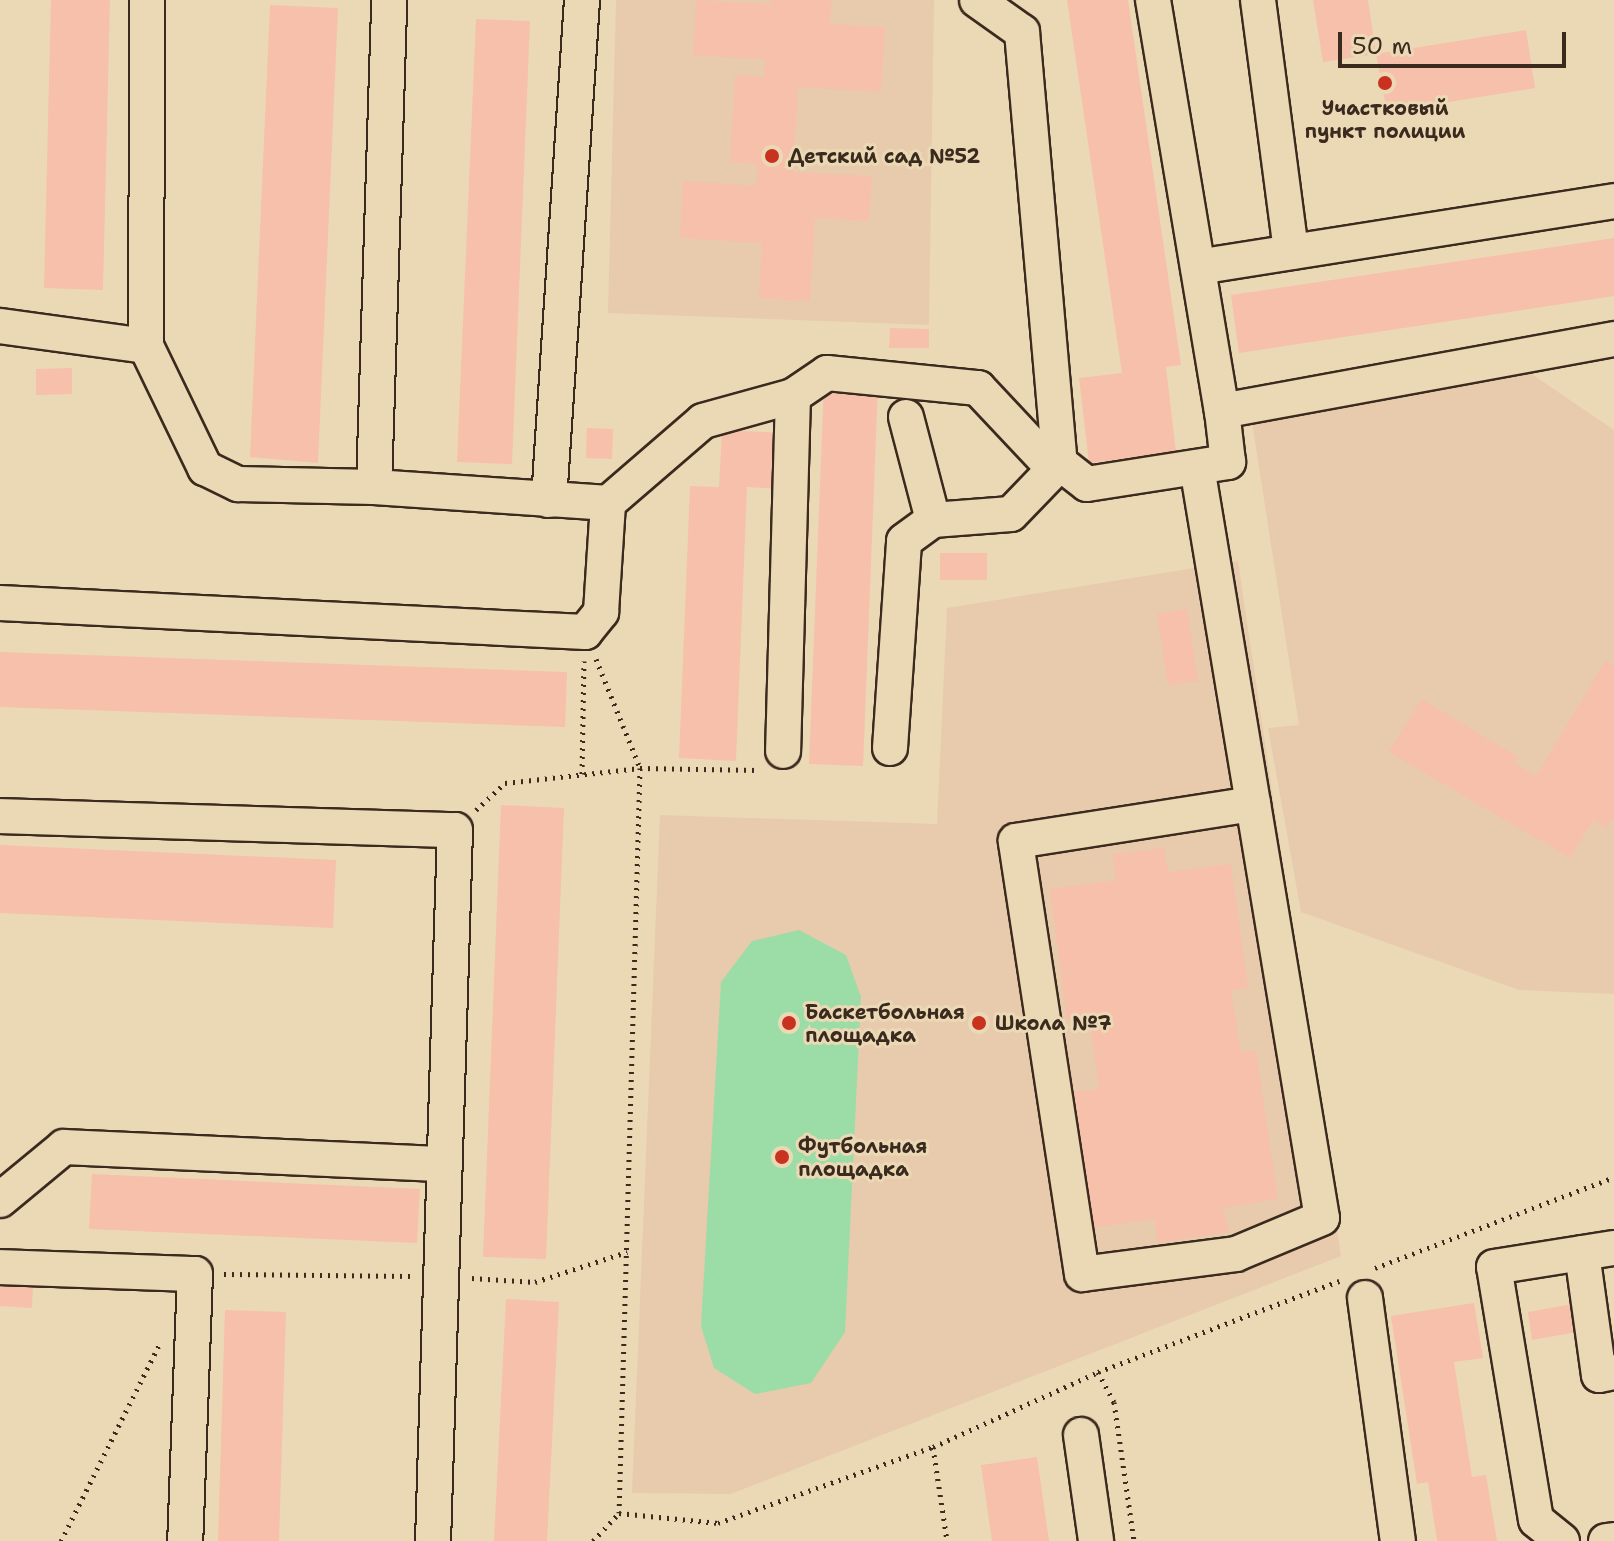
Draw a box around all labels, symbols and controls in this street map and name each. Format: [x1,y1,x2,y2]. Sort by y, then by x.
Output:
scale bar [1342,16,1570,66]
text: 50 m [1352,30,1412,62]
marker: Участковый пункт полиции [1376,74,1394,92]
place label: Участковый пункт полиции [1305,96,1465,143]
place label: Детский сад №52 [788,144,980,168]
marker: Детский сад №52 [763,147,781,165]
place label: Баскетбольная площадка [805,1000,965,1047]
place label: Школа №7 [995,1011,1111,1035]
marker: Баскетбольная площадка [780,1014,798,1032]
marker: Школа №7 [970,1014,988,1032]
place label: Футбольная площадка [798,1134,927,1181]
marker: Футбольная площадка [773,1148,791,1166]

